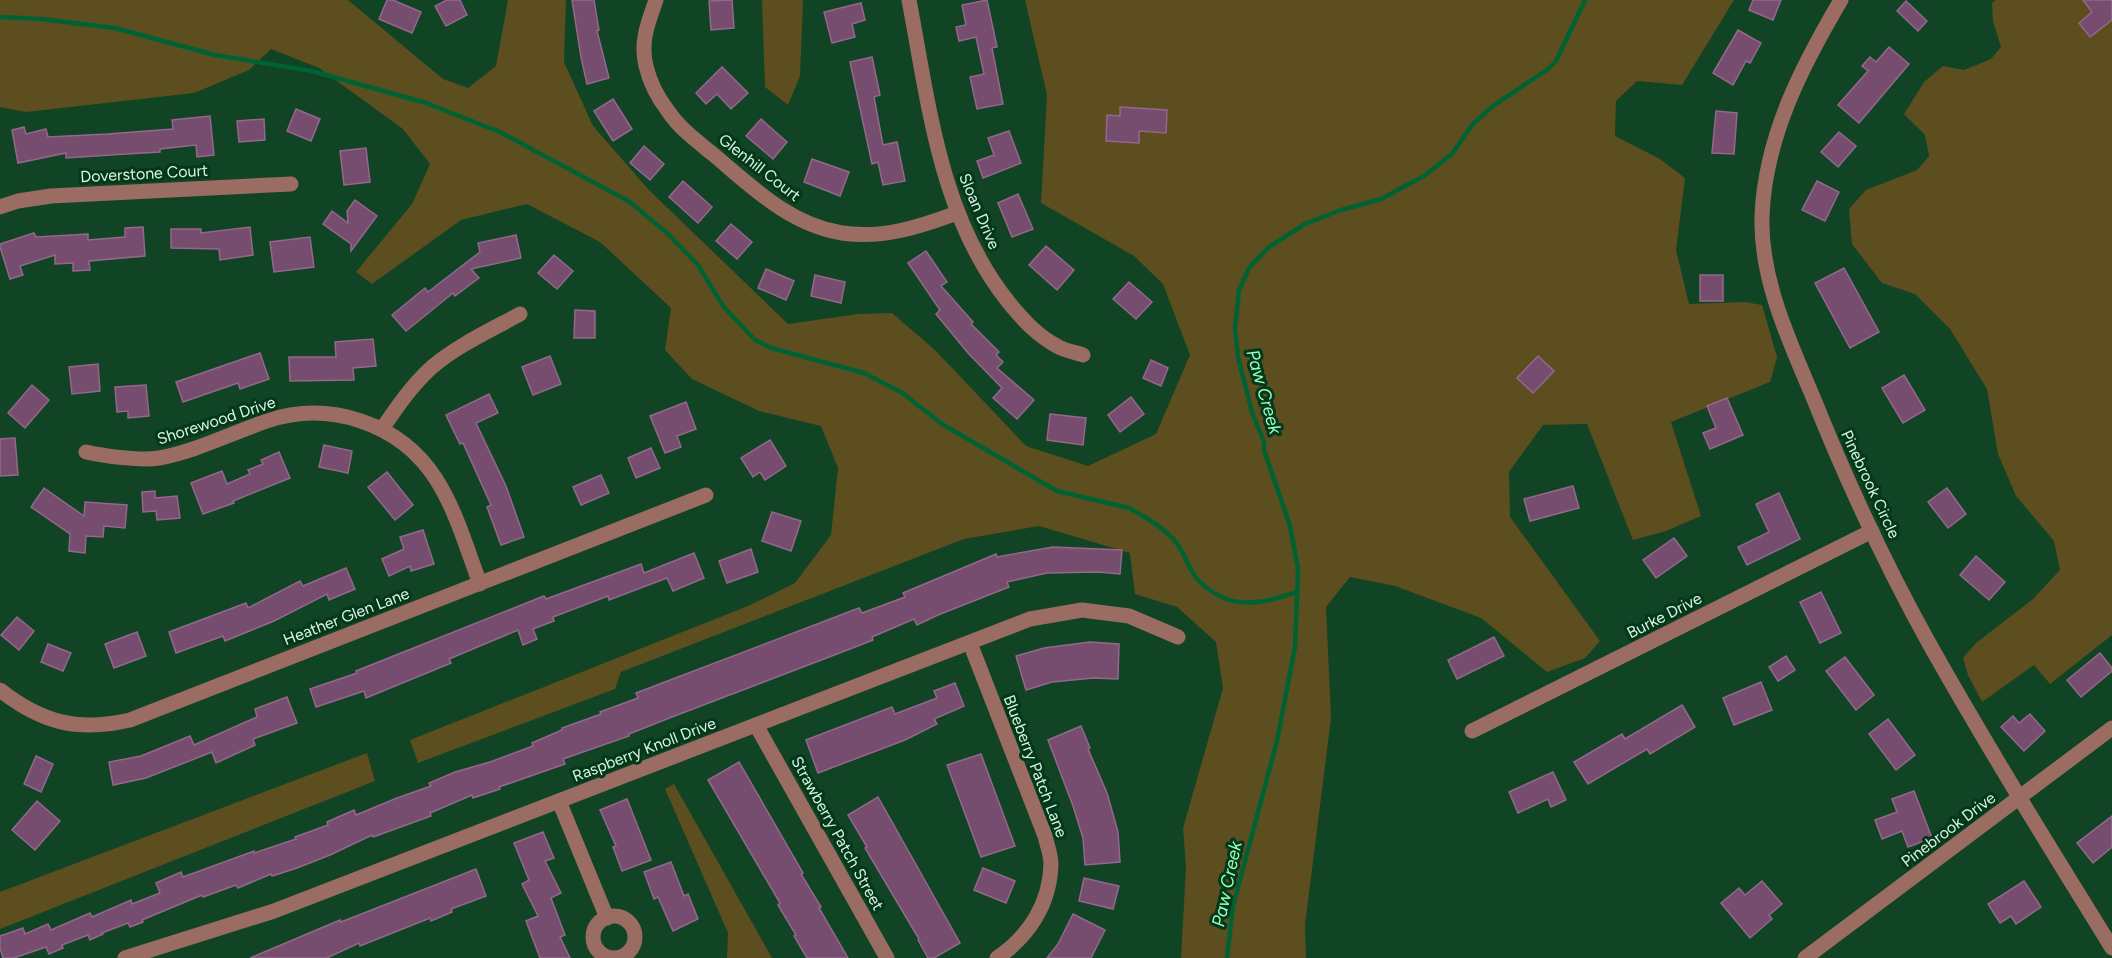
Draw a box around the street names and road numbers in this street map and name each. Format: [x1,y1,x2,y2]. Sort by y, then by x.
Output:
street label: Glenhill Court [715,130,804,205]
street label: Doverstone Court [80,161,208,186]
street label: Sloan Drive [955,170,1004,252]
street label: Shorewood Drive [155,392,278,449]
street label: Pinebrook Circle [1837,427,1904,542]
street label: Heather Glen Lane [280,584,412,649]
street label: Burke Drive [1624,588,1705,642]
street label: Blueberry Patch Lane [1000,692,1072,840]
street label: Raspberry Knoll Drive [570,713,719,786]
street label: Strawberry Patch Street [787,753,888,913]
street label: Pinebrook Drive [1898,788,1999,871]

